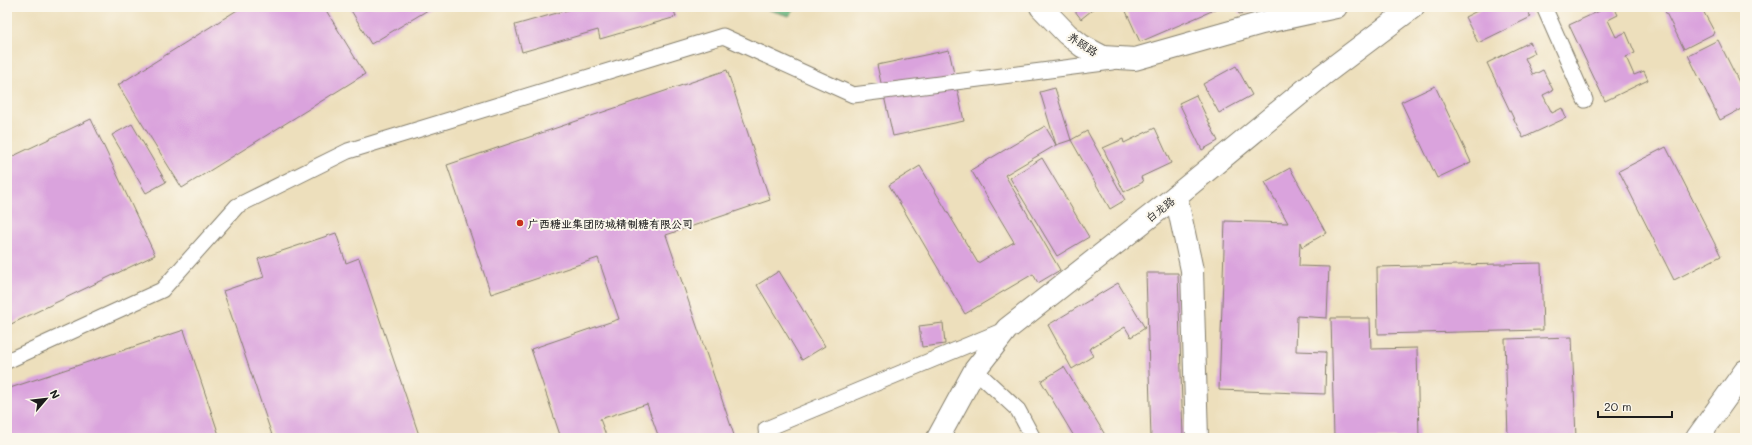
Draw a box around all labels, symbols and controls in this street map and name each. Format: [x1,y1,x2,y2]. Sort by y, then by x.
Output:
street label: 养颐路 [1065,29,1101,59]
street label: 白龙路 [1142,193,1178,225]
place label: 广西糖业集团防城精制糖有限公司 [528,216,693,231]
marker: 广西糖业集团防城精制糖有限公司 [515,218,525,228]
north arrow [26,379,66,419]
text: N [47,387,64,401]
scale bar [1598,393,1672,419]
text: 20 m [1604,398,1632,414]

